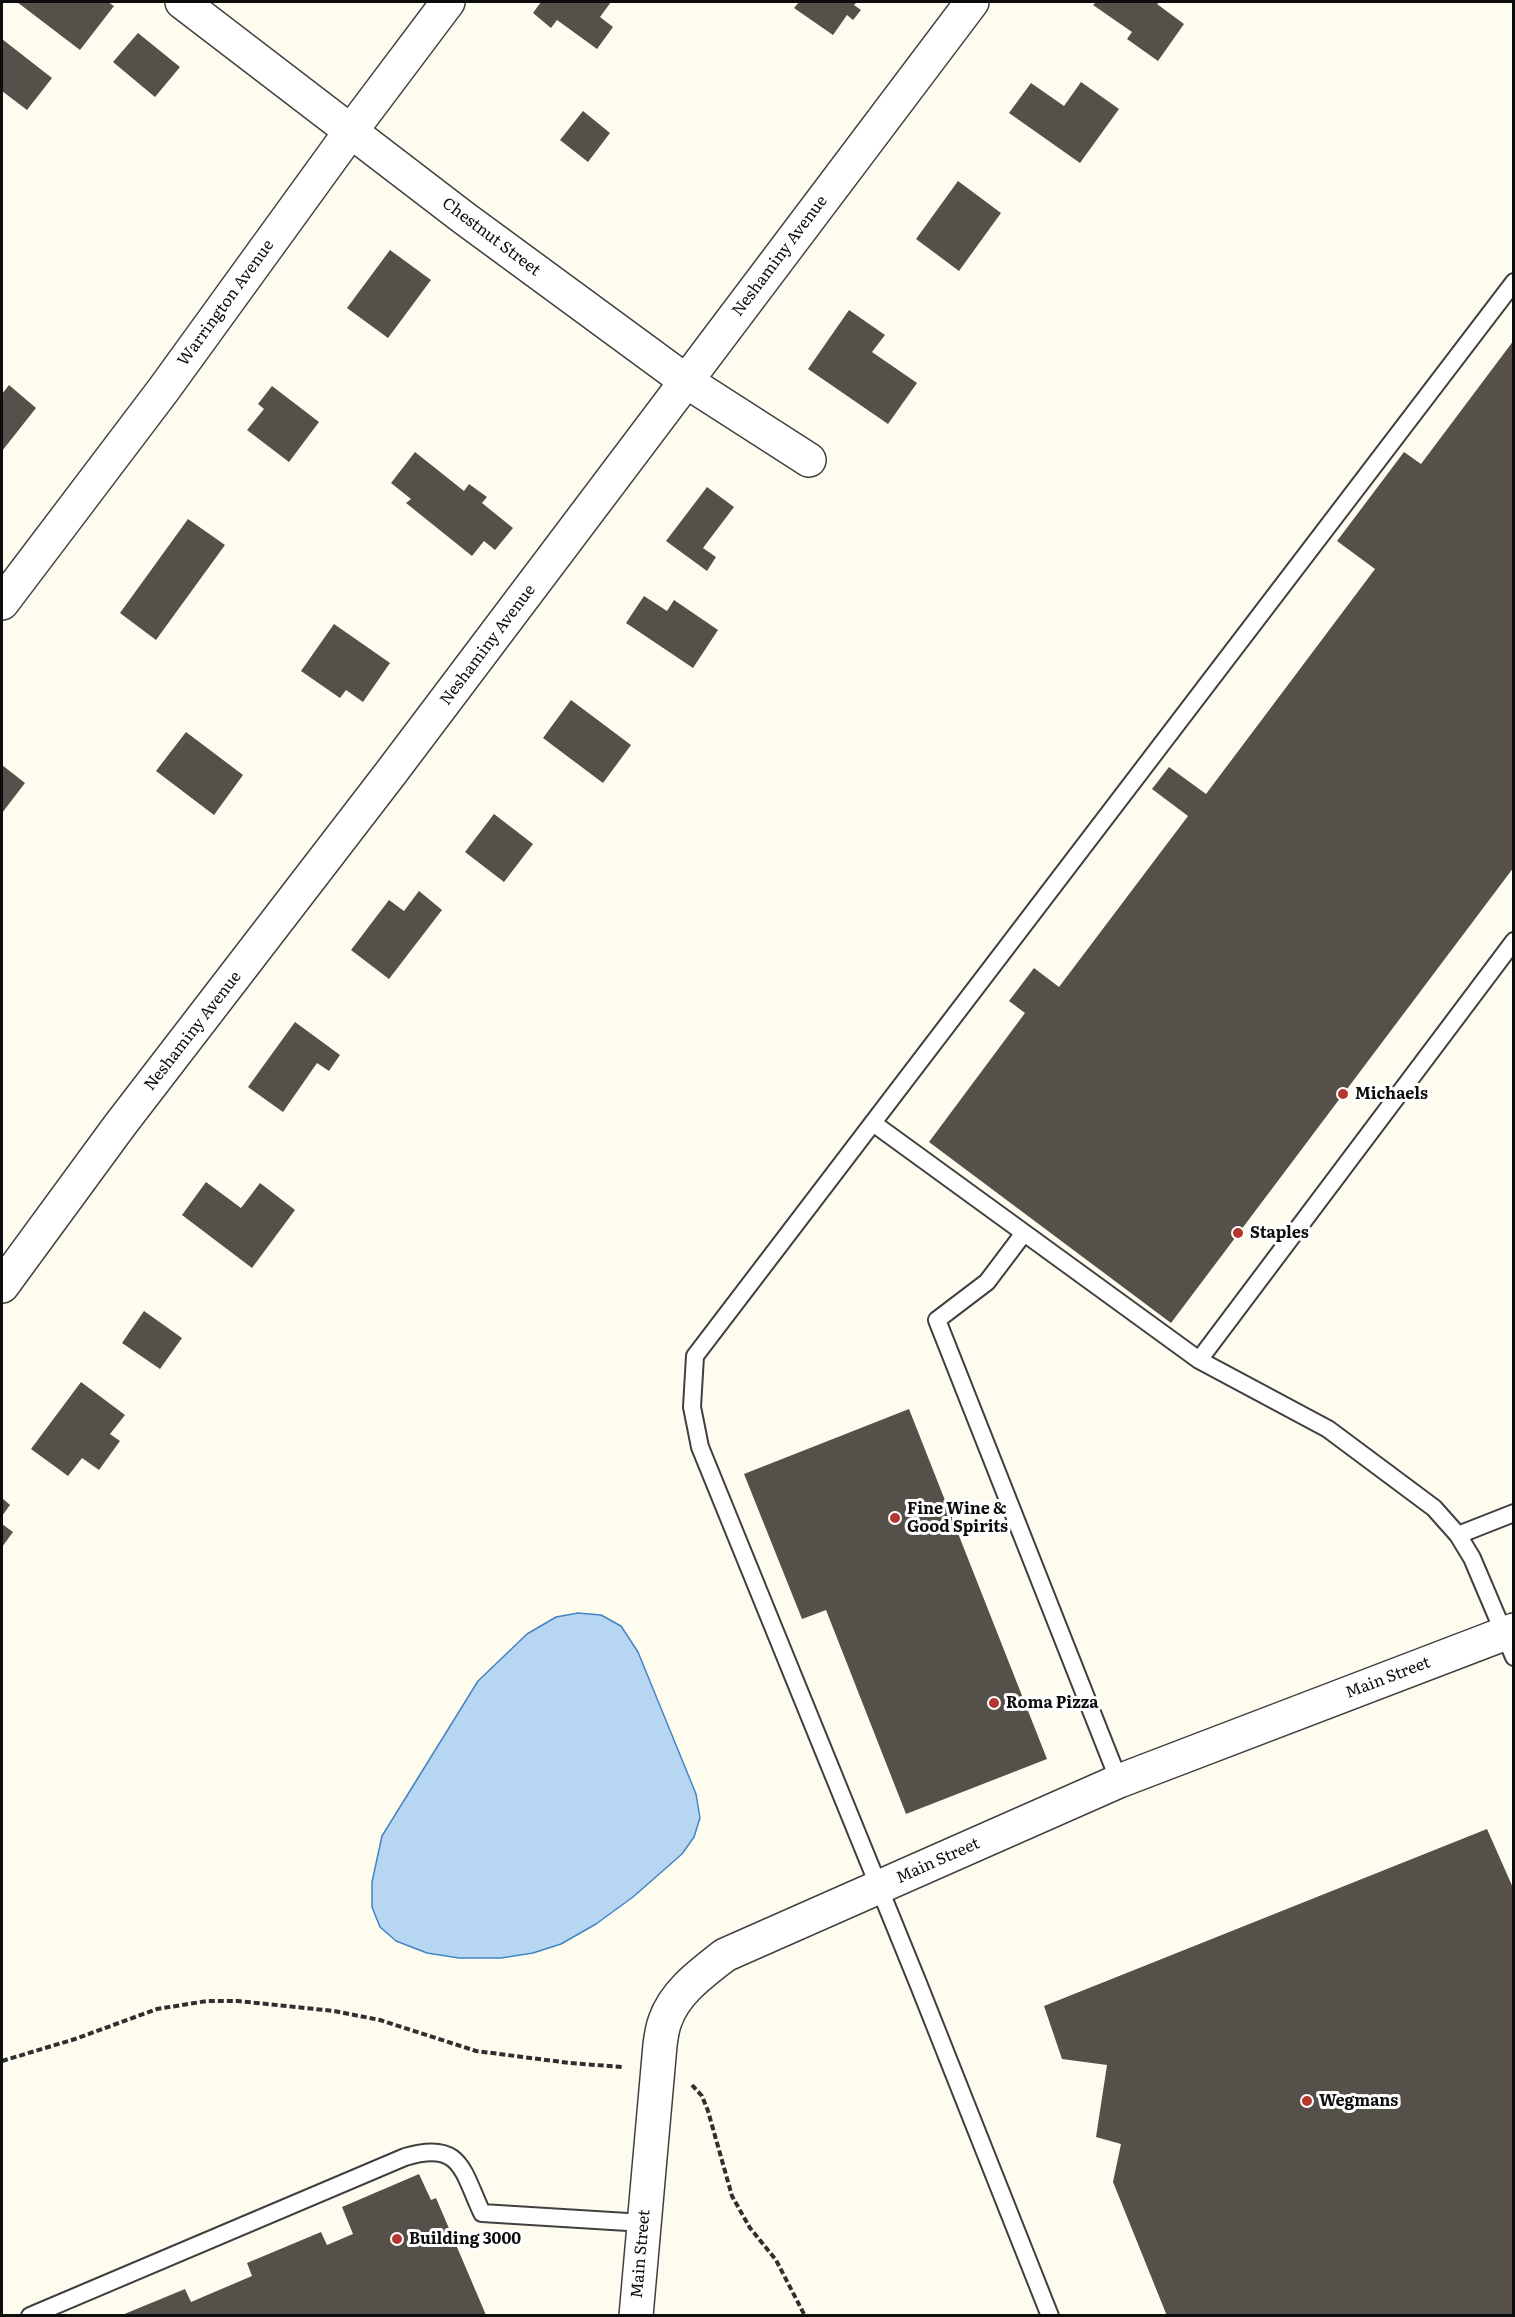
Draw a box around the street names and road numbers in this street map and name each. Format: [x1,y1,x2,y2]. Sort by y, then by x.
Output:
street label: Neshaminy Avenue [728,192,832,320]
street label: Chestnut Street [438,194,544,280]
street label: Warrington Avenue [174,236,278,370]
street label: Neshaminy Avenue [436,581,540,709]
street label: Neshaminy Avenue [140,968,246,1094]
street label: Main Street [1343,1653,1433,1703]
street label: Main Street [893,1834,983,1888]
street label: Main Street [628,2209,654,2299]

